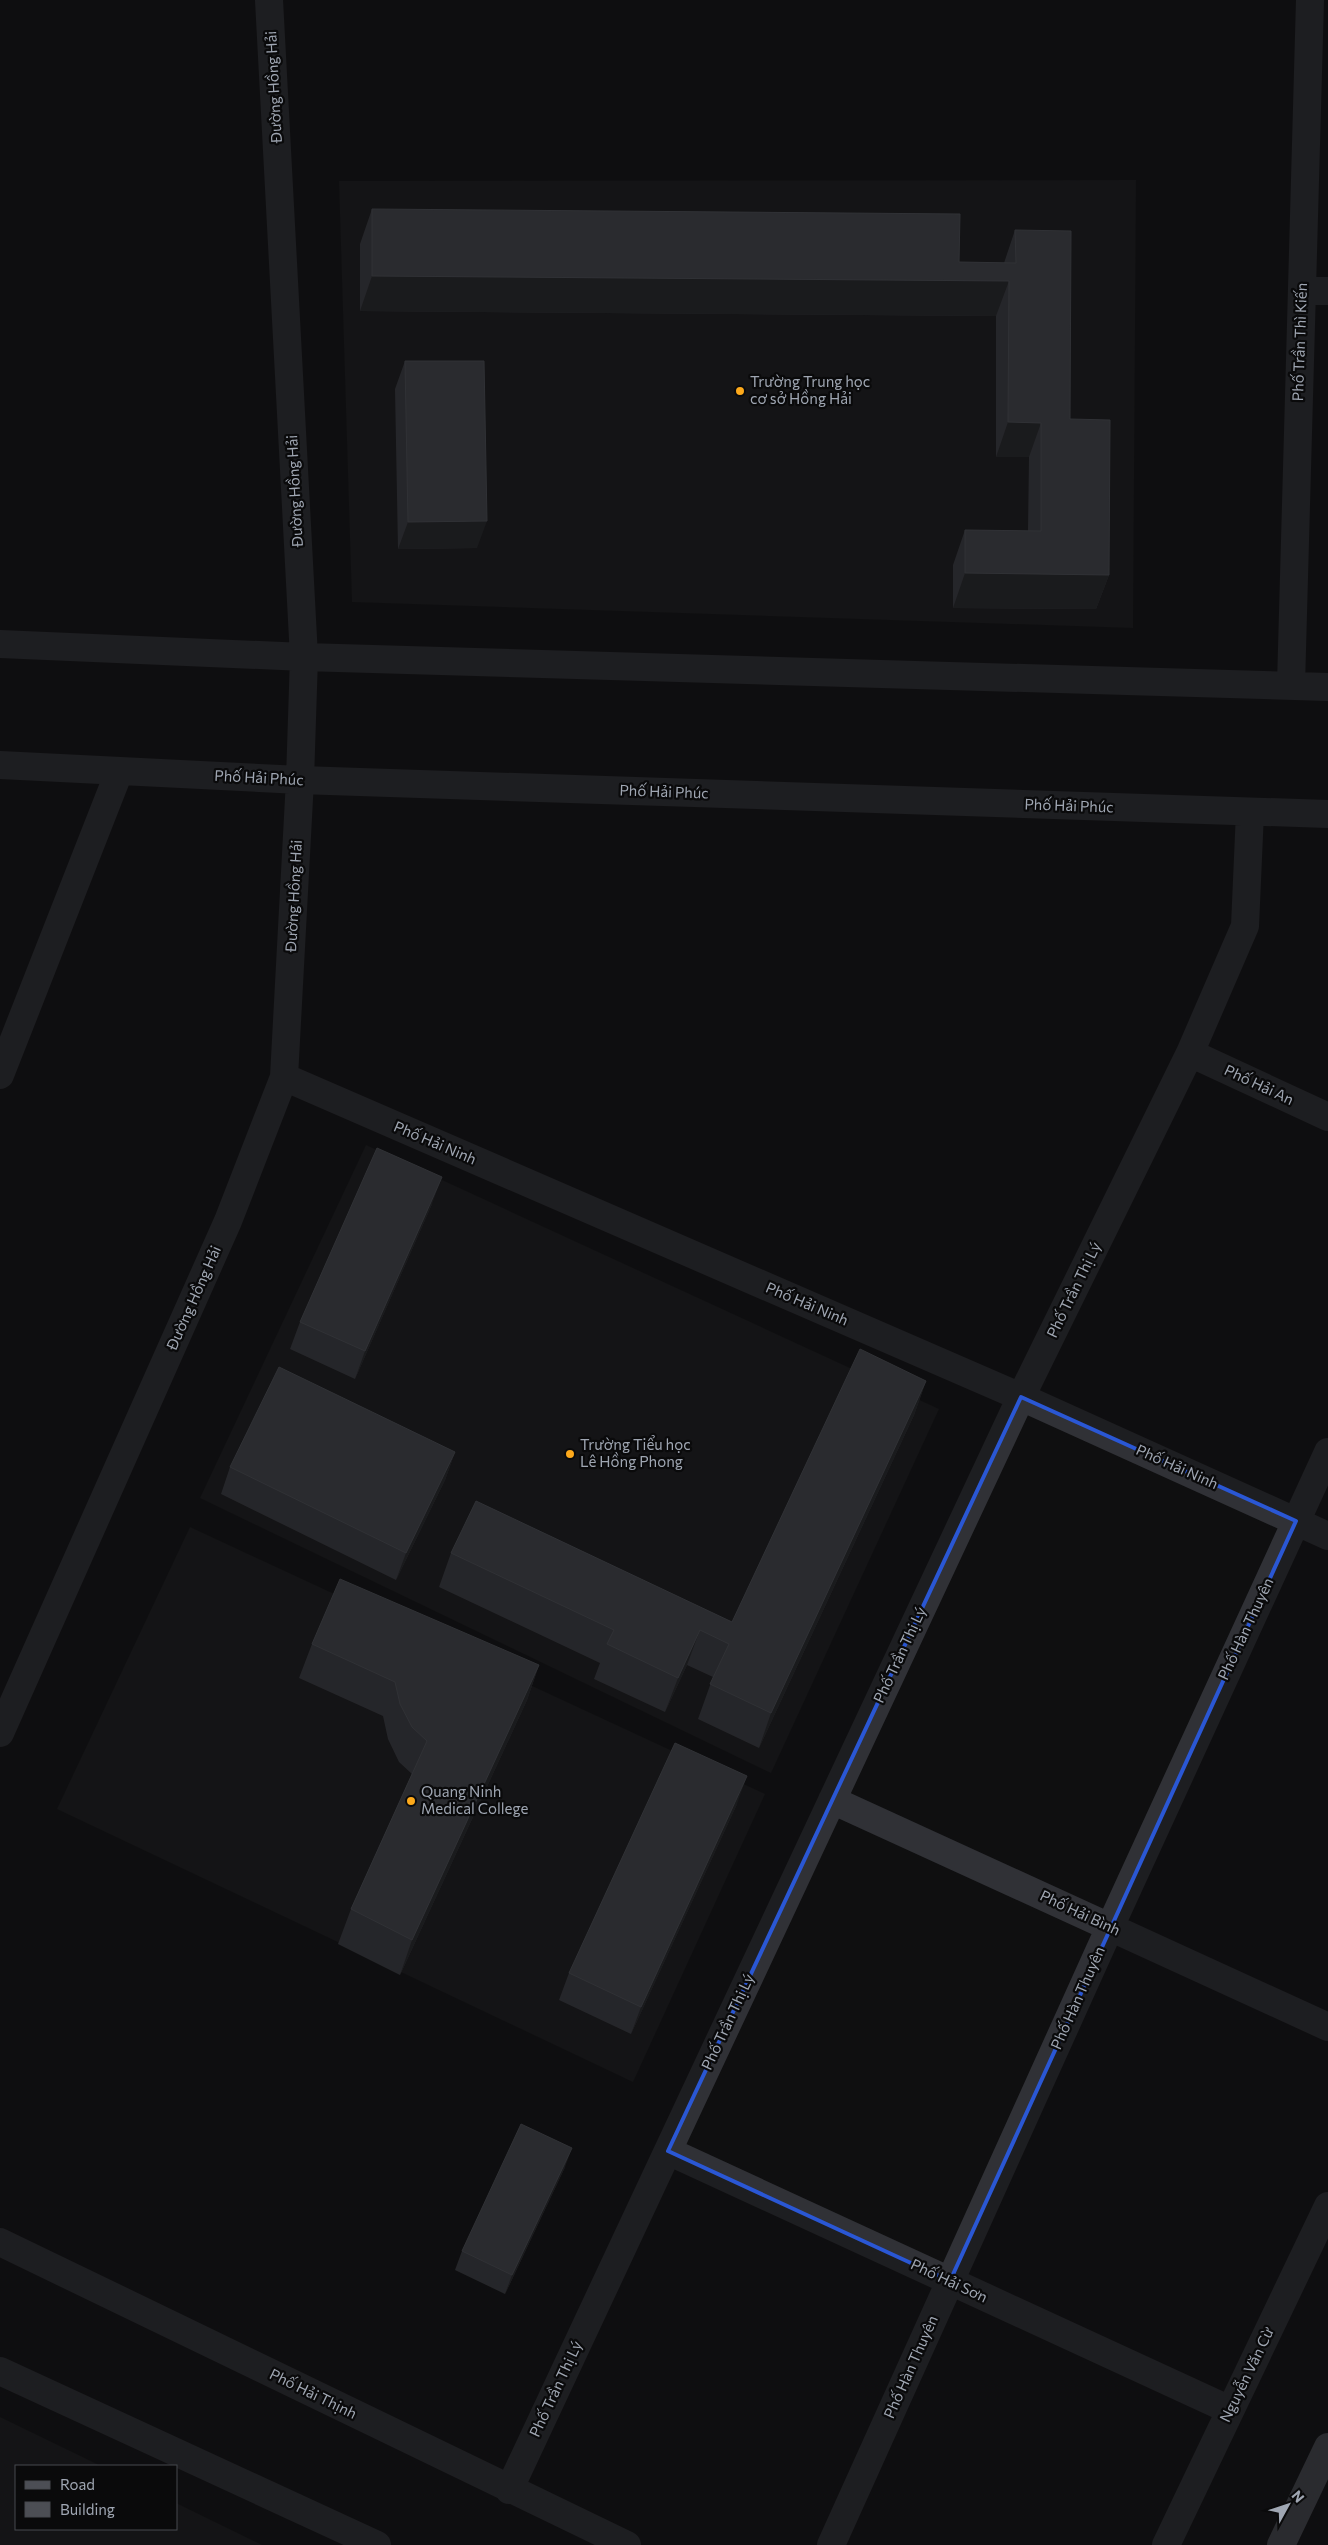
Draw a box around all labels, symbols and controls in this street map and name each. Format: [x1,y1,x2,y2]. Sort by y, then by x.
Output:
street label: Đường Hồng Hải [261,31,285,145]
street label: Phố Trần Thì Kiến [1288,282,1310,402]
place label: Trường Trung học cơ sở Hồng Hải [750,372,870,407]
marker: Trường Trung học cơ sở Hồng Hải [734,385,746,397]
street label: Đường Hồng Hải [282,435,306,549]
street label: Phố Hải Phúc [214,766,304,788]
street label: Phố Hải Phúc [619,780,709,802]
street label: Phố Hải Phúc [1024,794,1114,816]
street label: Đường Hồng Hải [281,839,305,953]
street label: Phố Hải An [1222,1060,1297,1108]
street label: Phố Hải Ninh [391,1117,479,1168]
street label: Phố Trần Thị Lý [1042,1239,1104,1340]
street label: Đường Hồng Hải [162,1243,224,1353]
street label: Phố Hải Ninh [763,1278,851,1329]
place label: Trường Tiểu học Lê Hồng Phong [580,1435,691,1470]
street label: Phố Hải Ninh [1134,1440,1221,1492]
marker: Trường Tiểu học Lê Hồng Phong [564,1448,576,1460]
street label: Phố Hàn Thuyên [1213,1575,1277,1683]
street label: Phố Trần Thị Lý [869,1603,929,1706]
place label: Quang Ninh Medical College [421,1782,528,1817]
marker: Quang Ninh Medical College [405,1795,417,1807]
street label: Phố Hải Bình [1037,1886,1123,1938]
street label: Phố Hàn Thuyên [1046,1943,1108,2052]
street label: Phố Trần Thị Lý [697,1970,757,2073]
street label: Phố Hải Sơn [908,2254,991,2306]
street label: Phố Hàn Thuyên [879,2312,941,2421]
street label: Nguyễn Văn Cừ [1215,2324,1277,2425]
street label: Phố Trần Thị Lý [525,2337,585,2440]
street label: Phố Hải Thịnh [267,2364,360,2422]
legend [15,2465,178,2530]
text: Road [60,2475,95,2493]
north arrow [1263,2480,1313,2530]
text: N [1288,2487,1308,2506]
text: Building [60,2500,115,2518]

